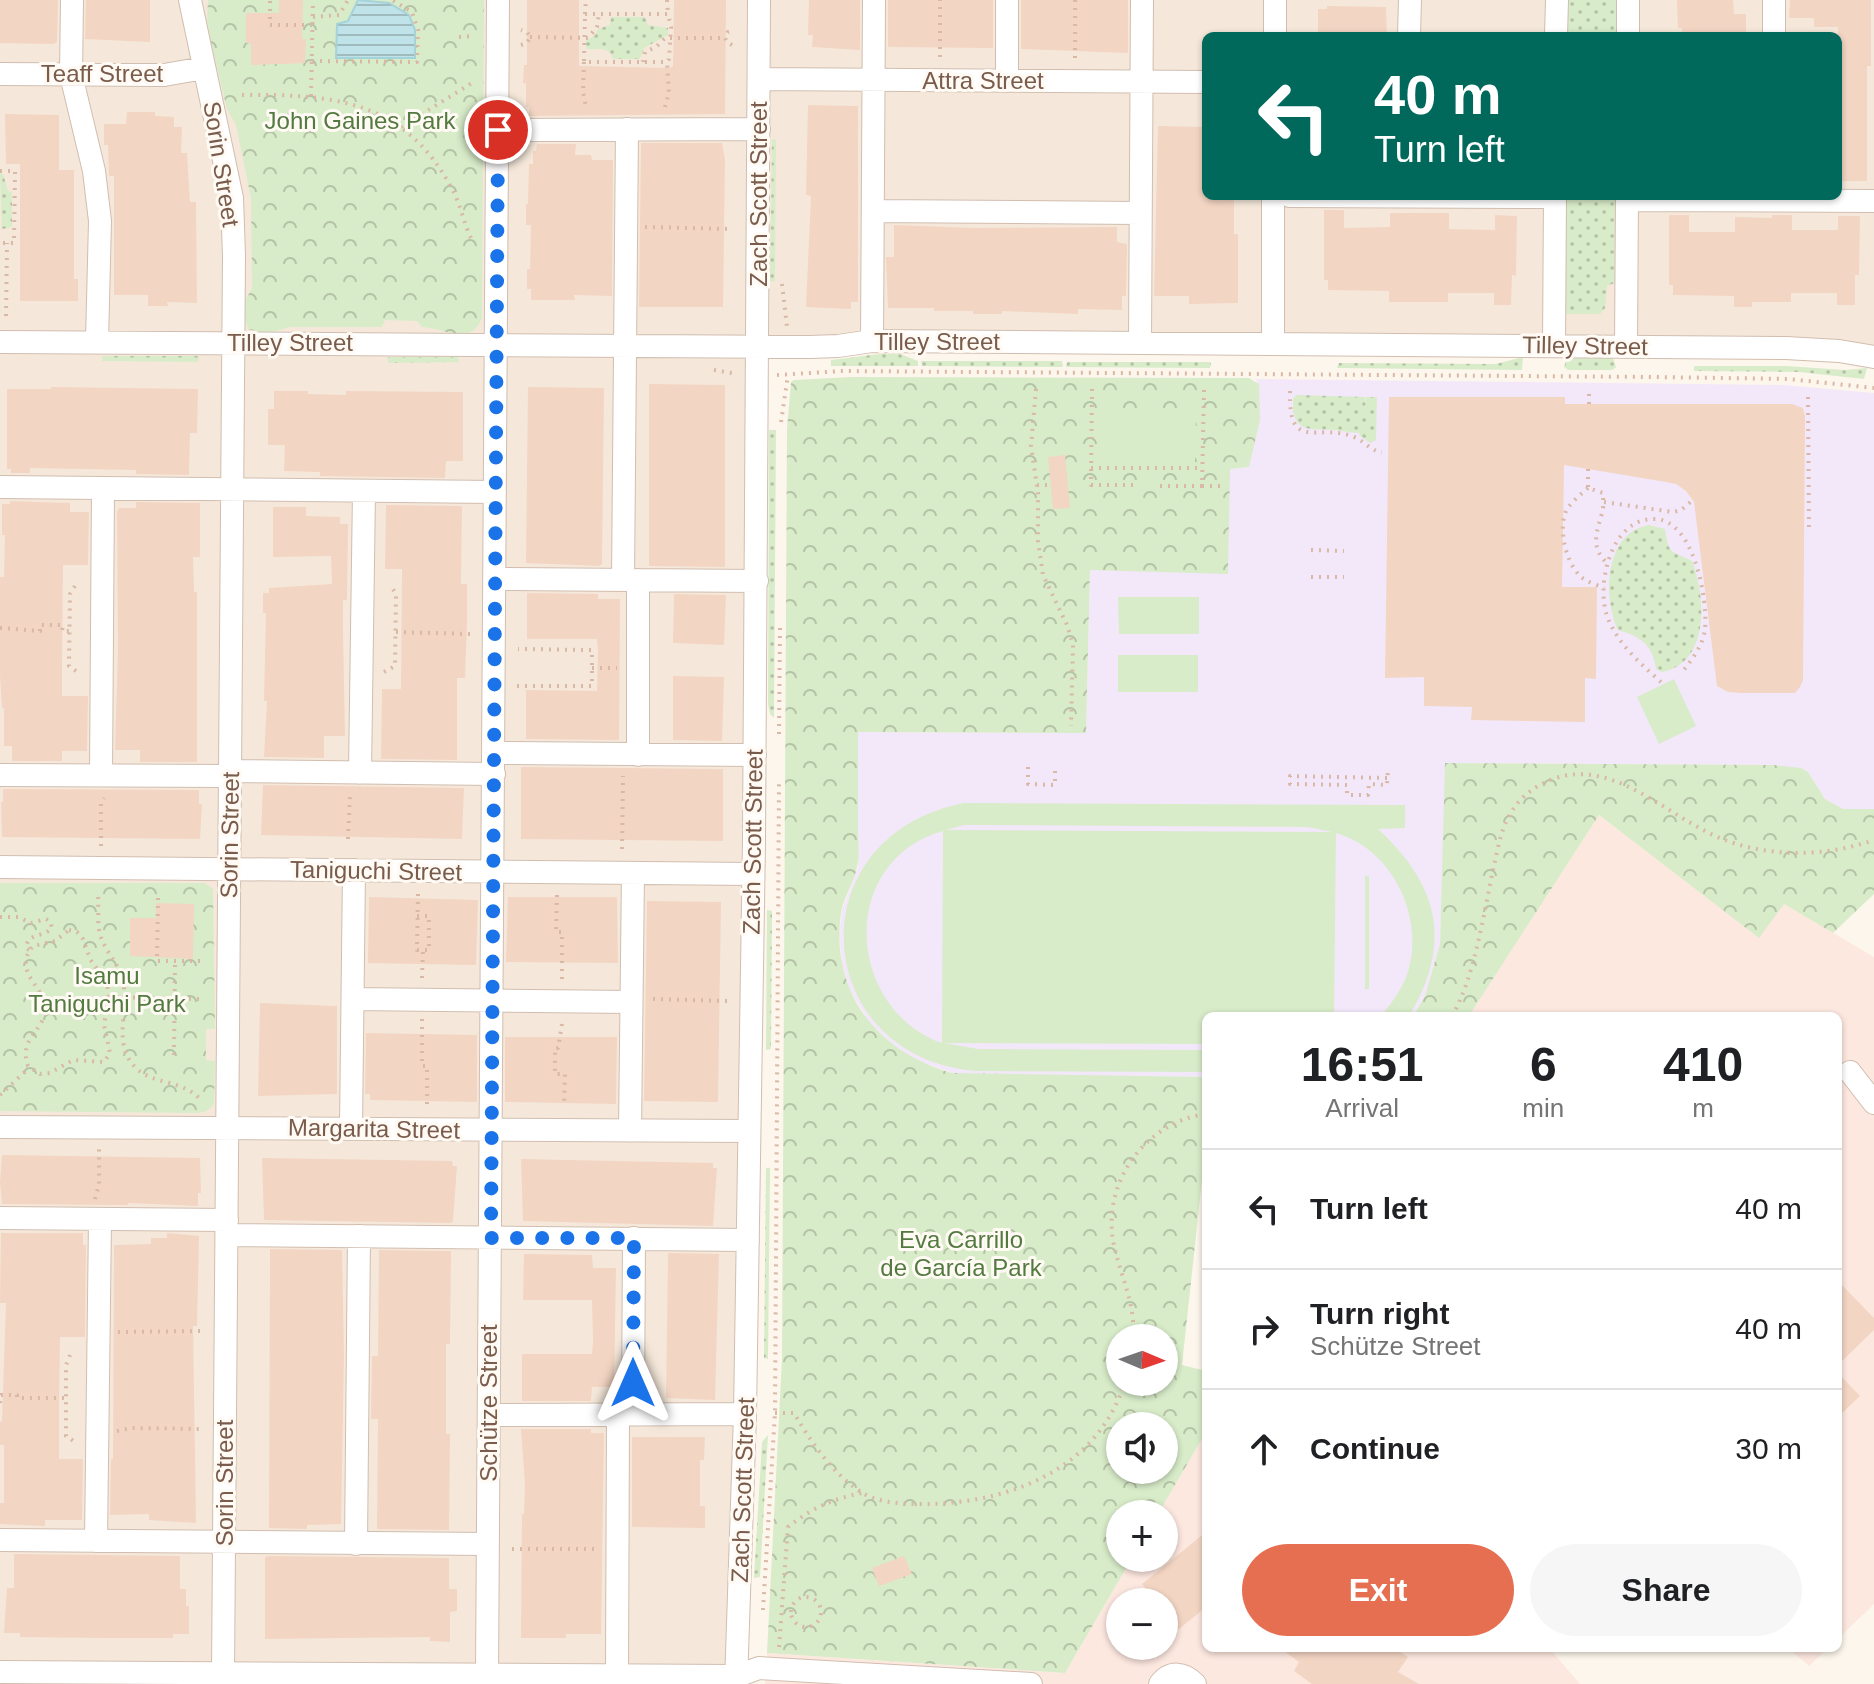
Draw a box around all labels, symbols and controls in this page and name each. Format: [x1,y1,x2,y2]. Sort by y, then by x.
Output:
street label: Teaff Street [41,60,163,87]
text: 40 m [1374,63,1502,126]
icon: left [1242,64,1346,168]
street label: Attra Street [922,67,1044,94]
pin [464,96,532,164]
street label: Sorin Street [198,99,245,229]
street label: Zach Scott Street [745,101,772,287]
park label: John Gaines Park [265,107,456,134]
icon: arrive [476,108,520,152]
text: Turn left [1374,129,1505,170]
street label: Tilley Street [874,328,1000,355]
street label: Tilley Street [227,329,353,356]
street label: Tilley Street [1522,331,1648,360]
street label: Zach Scott Street [737,749,768,935]
street label: Sorin Street [215,771,244,899]
street label: Taniguchi Street [290,856,463,886]
park label: Isamu Taniguchi Park [28,962,187,1017]
text: 16:51 [1301,1038,1424,1091]
text: 6 [1530,1038,1557,1091]
text: 410 [1663,1038,1743,1091]
text: Arrival [1325,1093,1399,1123]
text: min [1522,1093,1564,1123]
text: m [1692,1093,1714,1123]
street label: Margarita Street [288,1114,461,1144]
icon: left [1242,1187,1286,1231]
text: Turn left [1310,1192,1428,1225]
text: 40 m [1735,1192,1802,1225]
park label: Eva Carrillo de García Park [880,1226,1043,1281]
text: Turn right [1310,1297,1449,1330]
icon: right [1242,1307,1286,1351]
text: 40 m [1735,1312,1802,1345]
street label: Schütze Street [475,1324,502,1482]
north arrow [1106,1324,1178,1396]
map controls [1106,1324,1178,1660]
text: Schütze Street [1310,1331,1481,1361]
position arrow [591,1341,675,1425]
street label: Zach Scott Street [726,1397,759,1583]
button: sound [1106,1412,1178,1484]
street label: Sorin Street [211,1419,238,1546]
icon: ahead [1242,1427,1286,1471]
text: Continue [1310,1432,1440,1465]
text: 30 m [1735,1432,1802,1465]
button: + [1106,1500,1178,1572]
button: Exit [1242,1544,1514,1636]
button: Share [1530,1544,1802,1636]
button: − [1106,1588,1178,1660]

